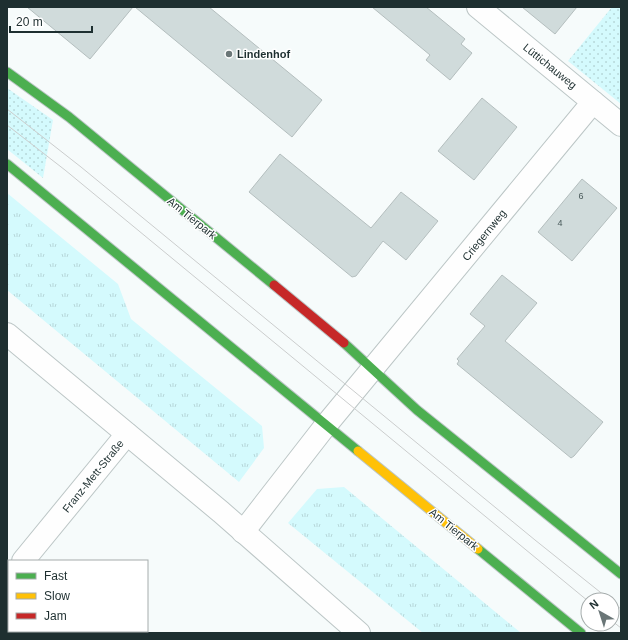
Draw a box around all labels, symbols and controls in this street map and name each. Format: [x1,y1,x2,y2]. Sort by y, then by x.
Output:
scale bar [10,8,92,34]
text: 20 m [16,15,43,29]
street label: Lüttichauweg [521,41,579,91]
place label: Lindenhof [237,48,290,60]
marker: Lindenhof [224,49,234,59]
house number: 6 [578,191,584,201]
street label: Am Tierpark [165,195,219,242]
street label: Criegernweg [460,207,508,263]
house number: 4 [557,218,563,228]
street label: Franz-Mett-Straße [60,437,126,515]
street label: Am Tierpark [427,506,481,553]
legend [8,560,148,632]
text: Fast [44,569,68,583]
text: Slow [44,589,70,603]
north arrow [580,592,620,632]
text: N [587,597,601,611]
text: Jam [44,609,67,623]

